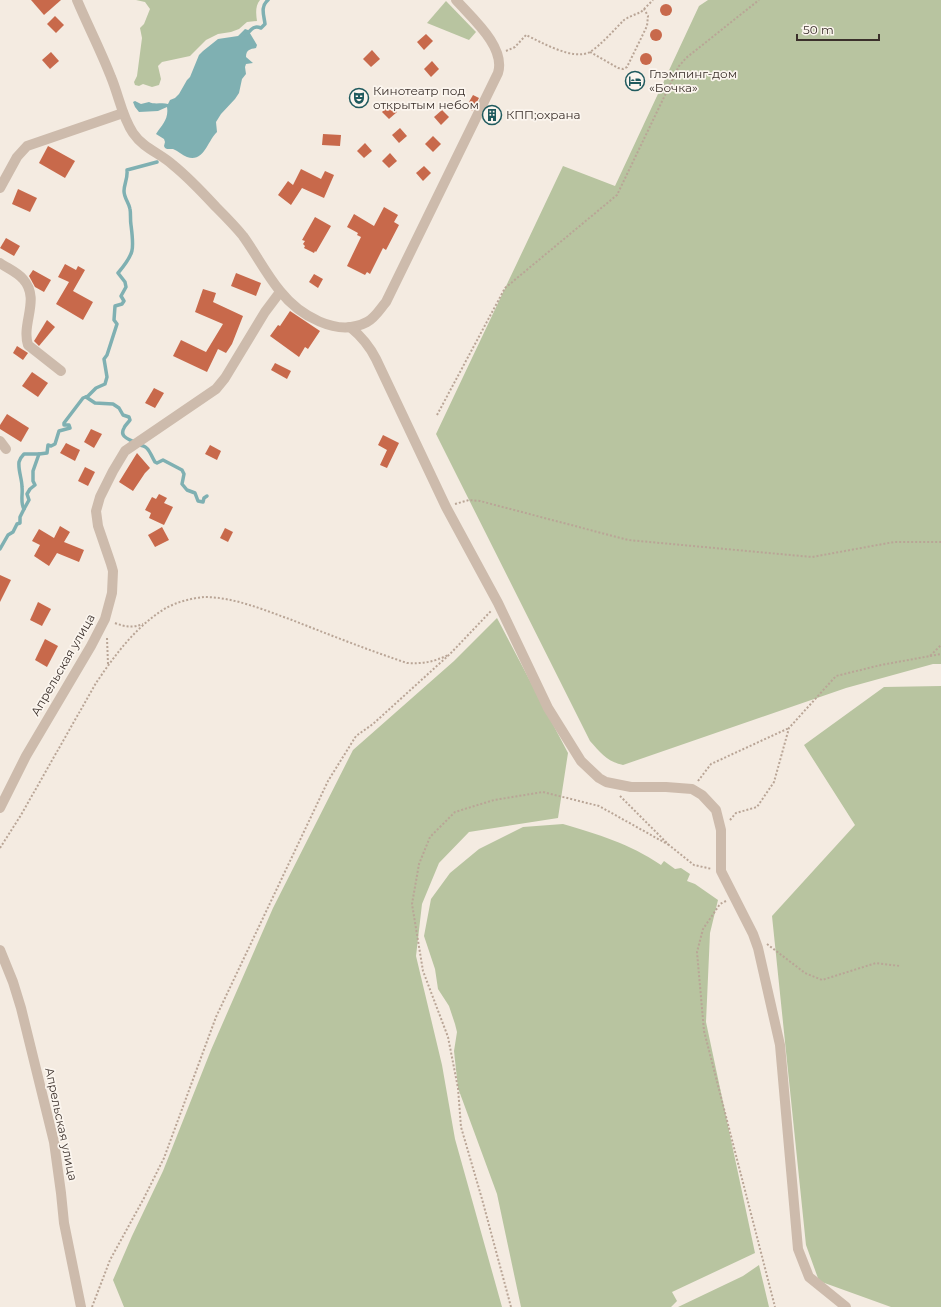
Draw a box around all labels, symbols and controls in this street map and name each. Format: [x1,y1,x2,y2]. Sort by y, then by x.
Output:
scale bar [797,16,879,42]
text: 50 m [803,22,834,37]
place label: Глэмпинг-дом «Бочка» [649,66,737,95]
hotel icon: Глэмпинг-дом «Бочка» [624,70,646,92]
place label: Кинотеатр под открытым небом [373,83,479,112]
theatre icon: Кинотеатр под открытым небом [348,87,370,109]
building icon: КПП;охрана [481,104,503,126]
place label: КПП;охрана [506,107,581,122]
street label: Апрельская улица [27,611,98,718]
street label: Апрельская улица [42,1066,81,1182]

